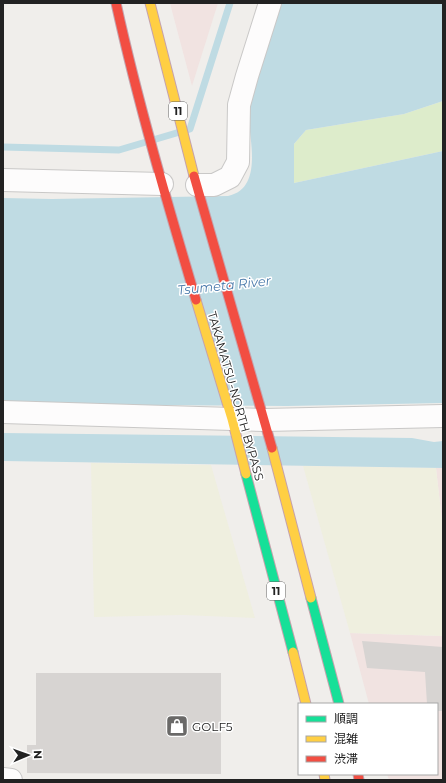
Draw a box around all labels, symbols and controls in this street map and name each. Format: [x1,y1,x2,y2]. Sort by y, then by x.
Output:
road number: 11 [169,102,187,120]
water label: Tsumeta River [177,272,272,298]
street label: TAKAMATSU-NORTH BYPASS [205,310,267,482]
road number: 11 [267,582,285,600]
legend [298,703,438,775]
text: 順調 [334,711,358,726]
shop icon: GOLF5 [164,713,190,739]
place label: GOLF5 [192,719,233,734]
text: 混雑 [334,731,358,746]
north arrow [8,735,48,775]
text: N [31,750,45,759]
text: 渋滞 [334,751,358,766]

